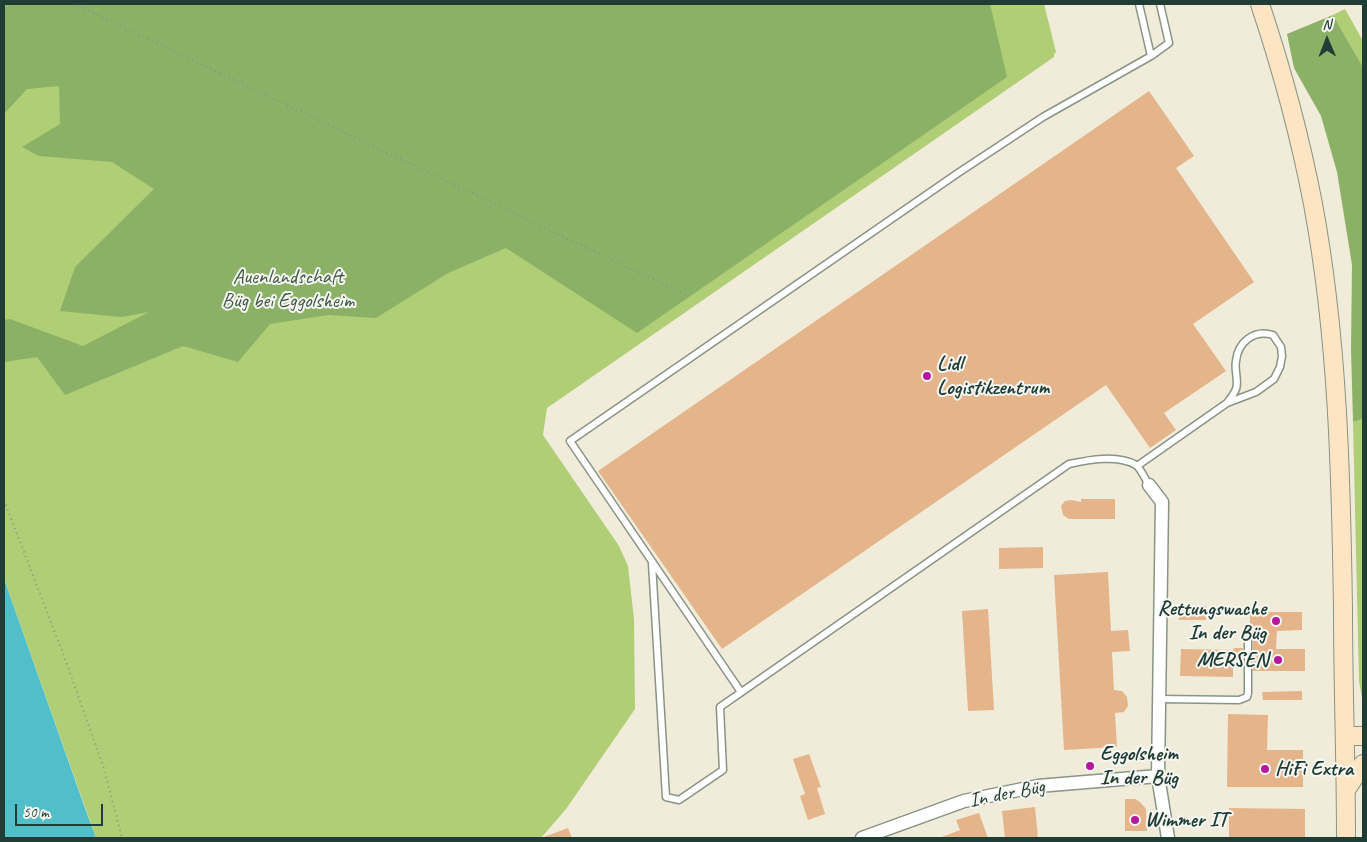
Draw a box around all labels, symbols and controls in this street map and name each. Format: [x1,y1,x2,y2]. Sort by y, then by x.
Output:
north arrow [1302,15,1352,65]
text: N [1322,16,1331,33]
park label: Auenlandschaft Büg bei Eggolsheim [222,264,354,314]
place label: Lidl Logistikzentrum [937,351,1049,401]
marker: Lidl Logistikzentrum [921,370,933,382]
place label: Rettungswache In der Büg [1157,596,1266,646]
marker: Rettungswache In der Büg [1270,615,1282,627]
place label: MERSEN [1197,647,1268,673]
marker: MERSEN [1272,654,1284,666]
place label: Eggolsheim In der Büg [1100,741,1178,791]
place label: HiFi Extra [1275,756,1353,782]
marker: Eggolsheim In der Büg [1084,760,1096,772]
marker: HiFi Extra [1259,763,1271,775]
street label: In der Büg [967,774,1047,814]
scale bar [18,794,105,826]
text: 50 m [23,803,49,822]
place label: Wimmer IT [1145,807,1228,833]
marker: Wimmer IT [1129,814,1141,826]

